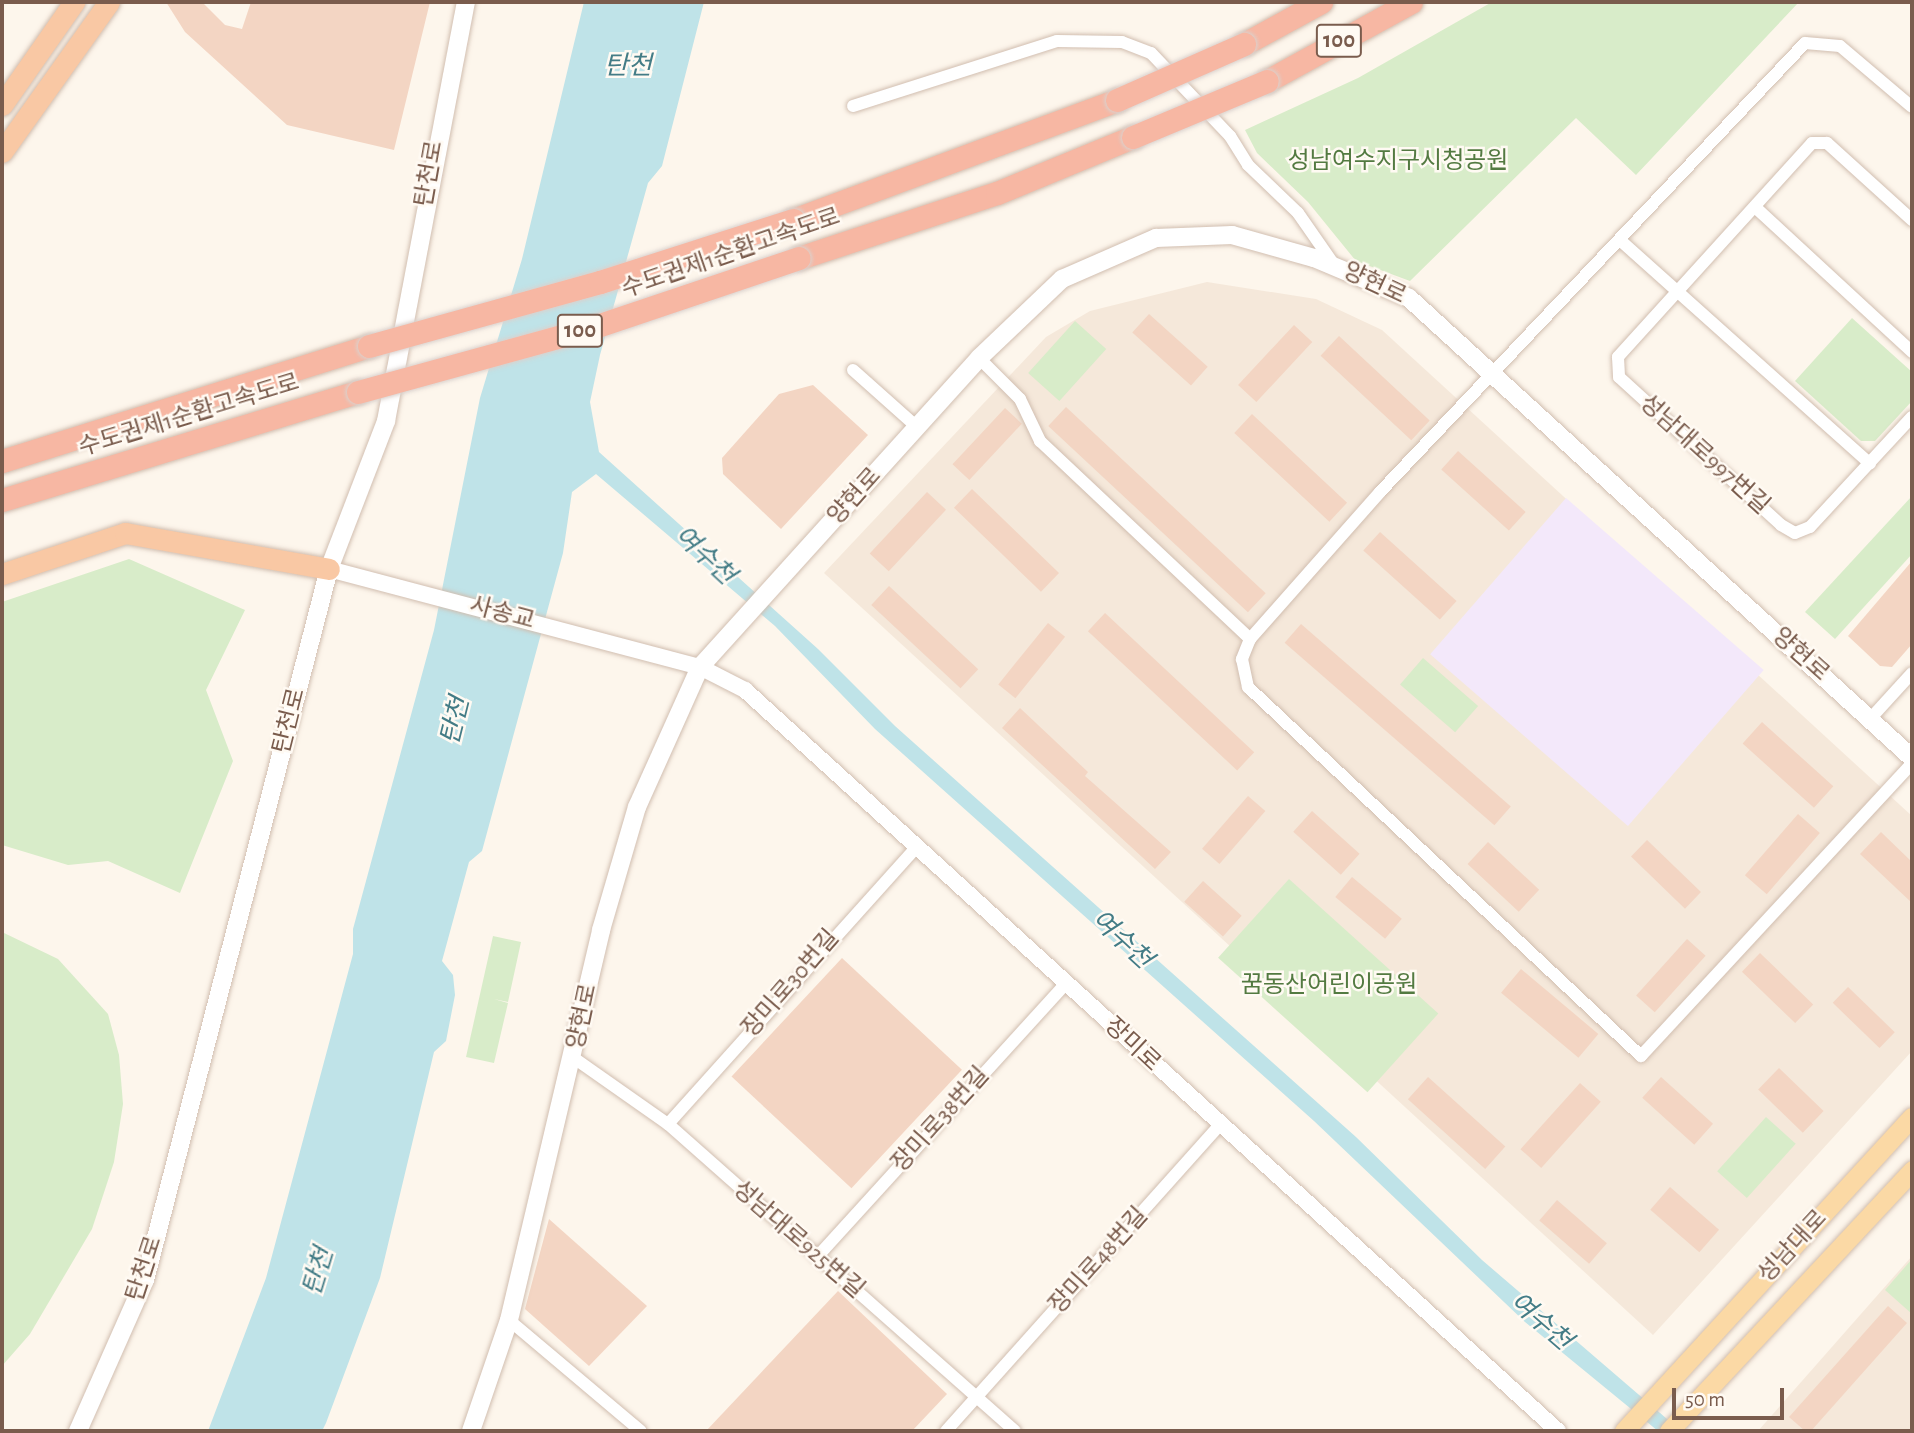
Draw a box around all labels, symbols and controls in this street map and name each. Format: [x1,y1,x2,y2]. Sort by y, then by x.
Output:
road number: 100 [1314,22,1364,60]
water label: 탄천 [604,51,652,83]
street label: 탄천로 [410,139,450,209]
park label: 성남여수지구시청공원 [1288,148,1508,176]
street label: 수도권제1순환고속도로 [618,203,844,305]
street label: 양현로 [1338,257,1410,311]
road number: 100 [556,312,604,350]
street label: 수도권제1순환고속도로 [75,369,303,463]
street label: 성남대로997번길 [1633,389,1775,521]
street label: 양현로 [822,463,888,531]
water label: 여수천 [667,520,741,592]
street label: 사송교 [466,592,538,636]
street label: 양현로 [1766,622,1834,688]
street label: 탄천로 [268,685,312,757]
water label: 탄천 [435,694,477,748]
water label: 여수천 [1084,904,1158,976]
street label: 장미로30번길 [737,924,845,1044]
park label: 꿈동산어린이공원 [1241,972,1417,1000]
street label: 양현로 [562,982,604,1052]
street label: 장미로 [1098,1012,1166,1078]
street label: 장미로38번길 [886,1061,996,1179]
street label: 성남대로925번길 [726,1175,870,1305]
street label: 장미로48번길 [1044,1202,1154,1320]
street label: 성남대로 [1752,1205,1834,1289]
street label: 탄천로 [121,1233,169,1305]
water label: 탄천 [297,1245,341,1299]
water label: 여수천 [1503,1287,1577,1357]
scale bar [1676,1374,1788,1418]
text: 50 m [1685,1389,1725,1410]

